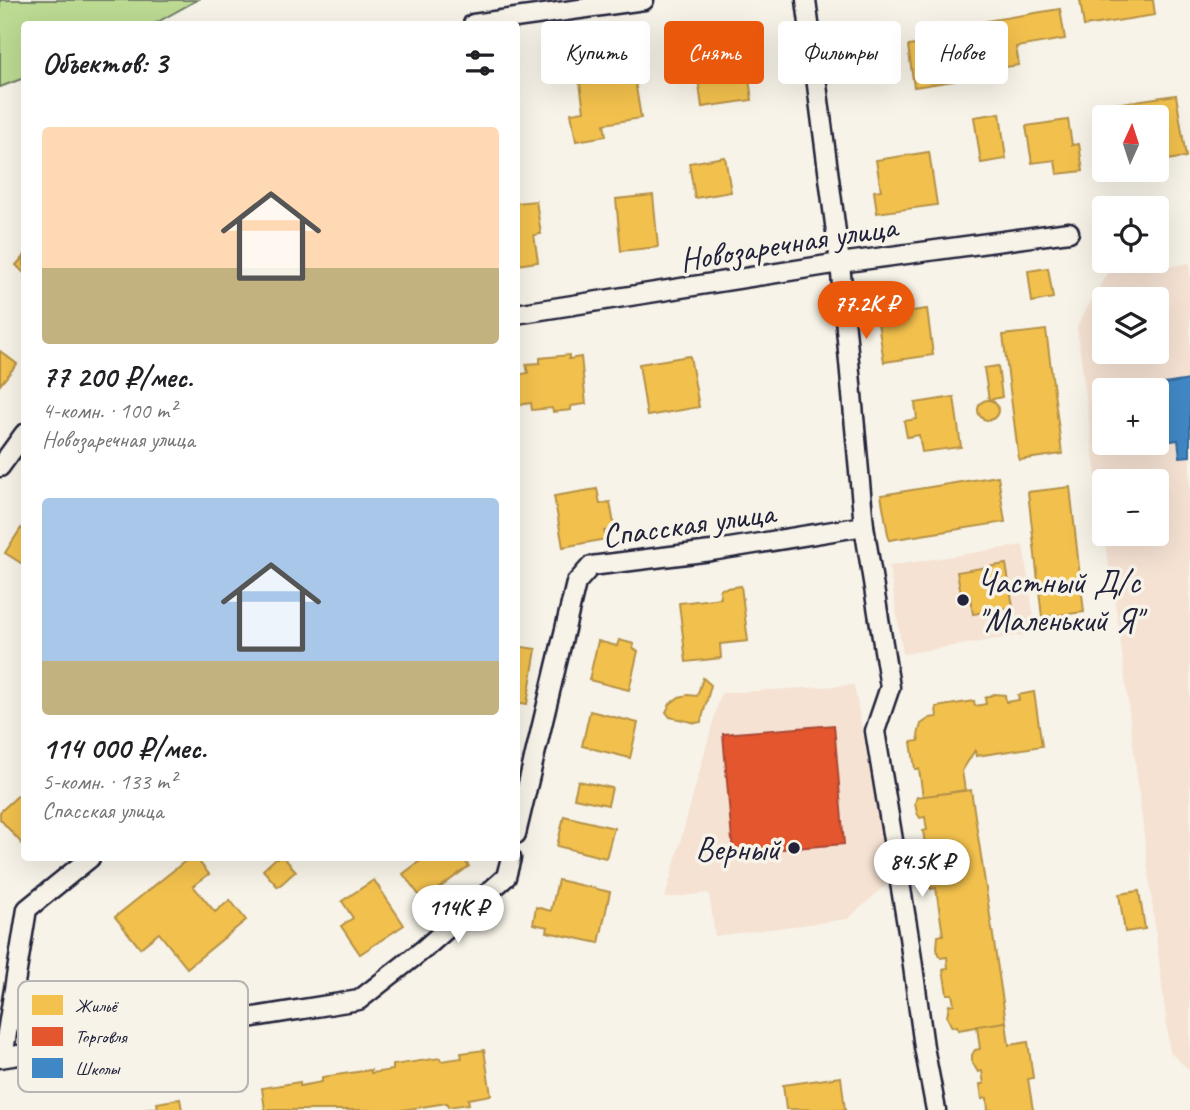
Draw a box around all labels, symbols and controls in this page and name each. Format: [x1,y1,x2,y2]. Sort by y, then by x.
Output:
chip: Купить [541,21,650,84]
chip: Снять [664,21,764,84]
chip: Фильтры [778,21,901,84]
chip: Новое [915,21,1008,84]
text: Объектов: 3 [42,44,167,82]
icon: filters [461,44,499,82]
north arrow [1092,105,1169,182]
map controls [1092,105,1169,546]
icon: home [208,173,334,299]
button: locate [1092,196,1169,273]
street label: Новозаречная улица [677,205,902,281]
pin: 77.2K ₽ [801,282,931,341]
button: layers [1092,287,1169,364]
text: 77.2K ₽ [834,289,898,318]
text: 77 200 ₽/мес. [42,358,193,396]
button: + [1092,378,1169,455]
text: 4-комн. · 100 m² [42,396,176,425]
text: Новозаречная улица [42,425,195,454]
button: − [1092,469,1169,546]
street label: Спасская улица [599,491,780,557]
icon: home [208,544,334,670]
place label: Частный Д/с "Маленький Я" [977,561,1148,641]
marker: Частный Д/с "Маленький Я" [955,592,971,608]
text: 114 000 ₽/мес. [42,729,207,767]
text: 5-комн. · 133 m² [42,767,176,796]
text: Спасская улица [42,796,163,825]
place label: Верный [695,828,782,870]
pin: 84.5K ₽ [857,839,987,899]
marker: Верный [786,840,802,856]
text: 84.5K ₽ [890,847,954,876]
pin: 114K ₽ [401,886,515,945]
text: 114K ₽ [428,893,488,922]
legend [18,981,248,1092]
text: Жильё [75,994,119,1018]
text: Торговля [75,1025,128,1049]
text: Школы [75,1057,121,1081]

